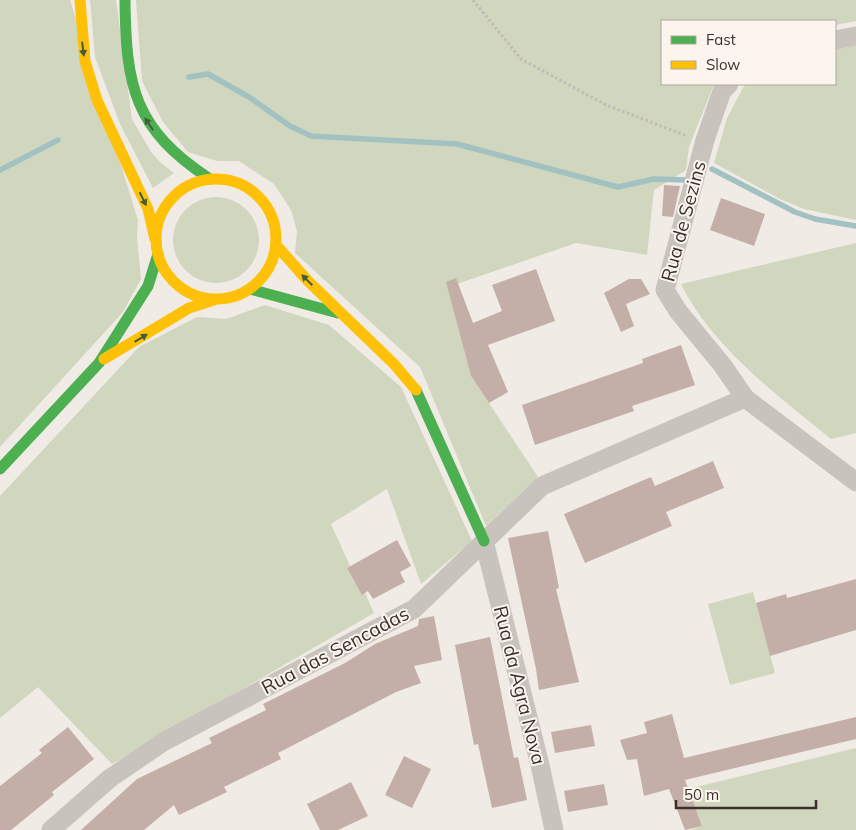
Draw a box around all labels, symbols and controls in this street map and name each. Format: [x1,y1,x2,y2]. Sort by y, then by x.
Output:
legend [661,20,836,85]
text: Fast [706,30,736,49]
one-way arrow [79,41,87,57]
text: Slow [706,55,740,74]
one-way arrow [144,118,154,131]
street label: Rua de Sezins [655,158,711,284]
one-way arrow [140,192,148,206]
one-way arrow [301,275,313,287]
one-way arrow [134,333,147,342]
street label: Rua das Sencadas [257,601,413,699]
street label: Rua da Agra Nova [489,603,551,767]
scale bar [676,778,816,810]
text: 50 m [684,785,719,804]

